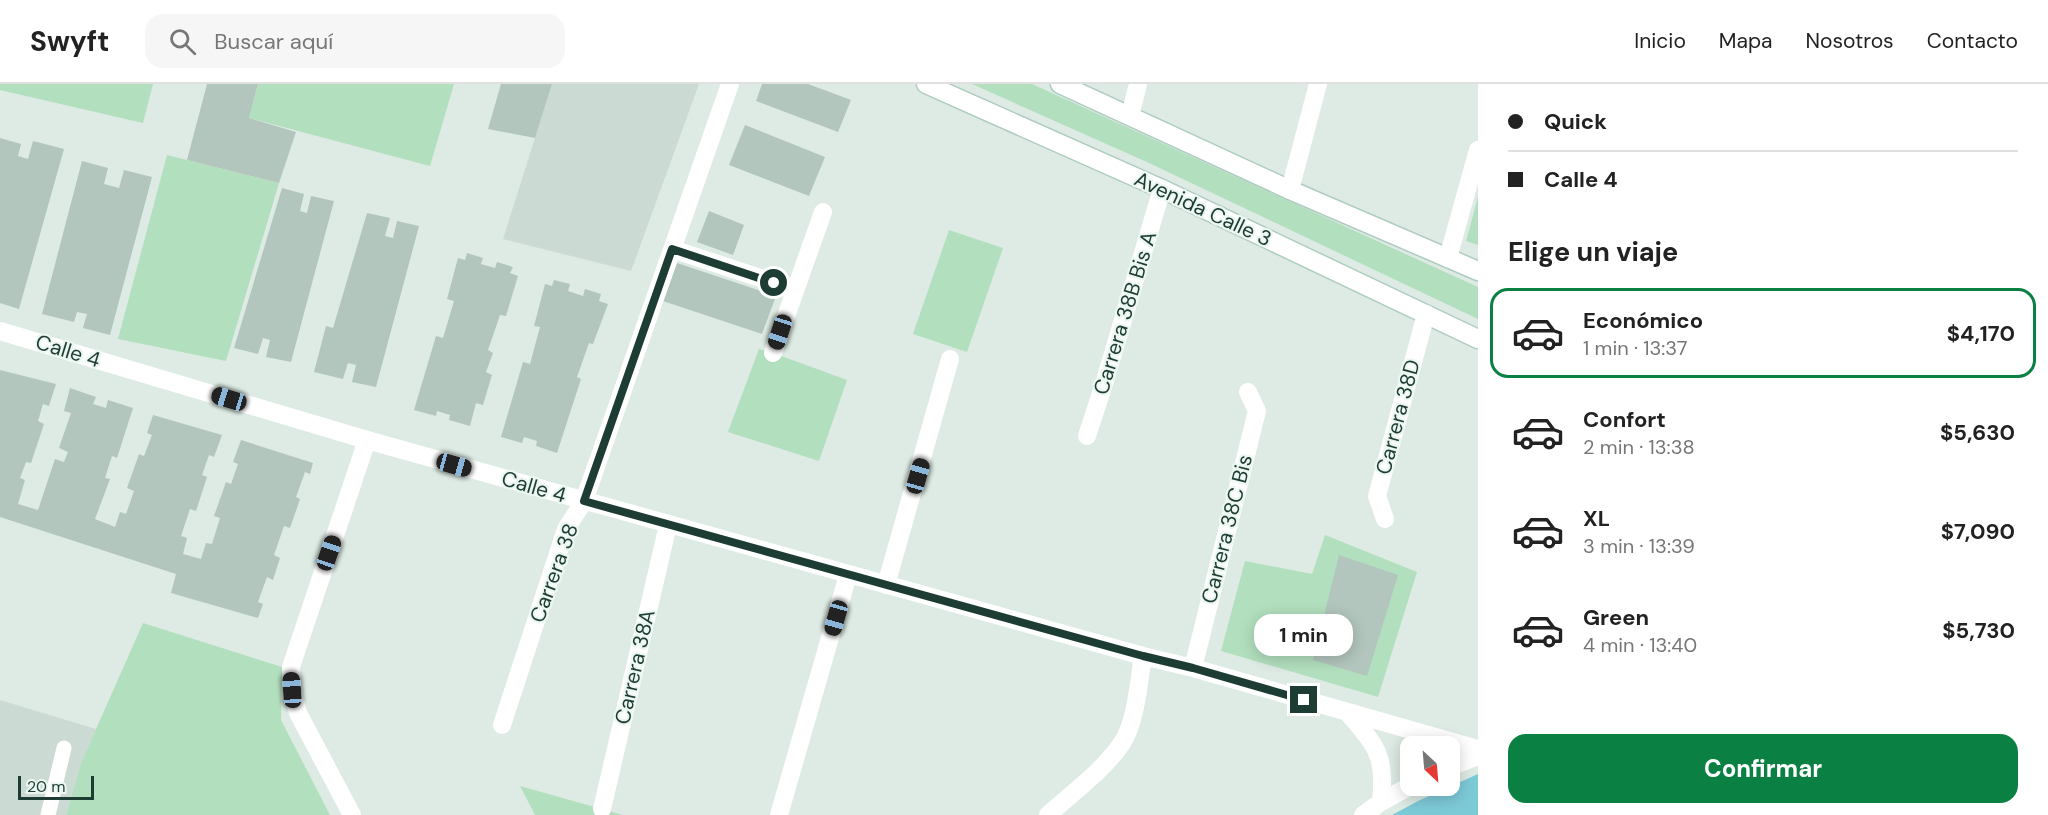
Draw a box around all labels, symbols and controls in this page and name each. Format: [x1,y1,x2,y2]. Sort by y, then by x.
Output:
search box [145,14,565,68]
text: Swyft [30,23,109,60]
icon: search [166,25,199,58]
text: Buscar aquí [214,27,333,56]
text: Inicio [1634,27,1686,55]
text: Mapa [1719,27,1773,55]
text: Nosotros [1806,27,1894,55]
text: Contacto [1927,27,2018,55]
text: Quick [1544,107,1607,136]
street label: Avenida Calle 3 [1130,165,1276,253]
text: Calle 4 [1544,165,1618,194]
street label: Carrera 38B Bis A [1087,228,1163,398]
text: Elige un viaje [1508,234,1678,269]
route start [760,269,787,296]
icon: car [1511,306,1565,360]
text: Económico [1583,306,1703,335]
car [766,312,794,352]
text: $4,170 [1947,319,2015,348]
street label: Calle 4 [32,328,104,374]
text: 1 min · 13:37 [1583,335,1688,361]
street label: Carrera 38D [1369,356,1427,478]
car [209,385,249,413]
icon: car [1511,405,1565,459]
text: Confort [1583,405,1666,434]
text: $5,630 [1940,418,2015,447]
text: 2 min · 13:38 [1583,434,1695,460]
car [434,451,474,479]
street label: Carrera 38C Bis [1195,452,1259,606]
car [904,456,932,496]
street label: Calle 4 [498,464,570,510]
icon: car [1511,504,1565,558]
text: XL [1583,504,1610,533]
text: $7,090 [1941,517,2015,546]
street label: Carrera 38 [523,520,585,626]
car [315,533,343,573]
text: 3 min · 13:39 [1583,533,1695,559]
car [822,598,850,638]
icon: car [1511,603,1565,657]
text: Green [1583,603,1649,632]
street label: Carrera 38A [608,607,662,727]
callout: 1 min [1254,613,1354,655]
text: $5,730 [1942,616,2015,645]
text: 1 min [1279,622,1328,648]
text: 4 min · 13:40 [1583,632,1697,658]
car [282,671,302,709]
route end [1290,686,1317,713]
button: Confirmar [1508,734,2018,803]
north arrow [1400,736,1460,796]
map controls [1400,736,1460,796]
scale bar [18,773,94,800]
text: 20 m [27,776,66,797]

